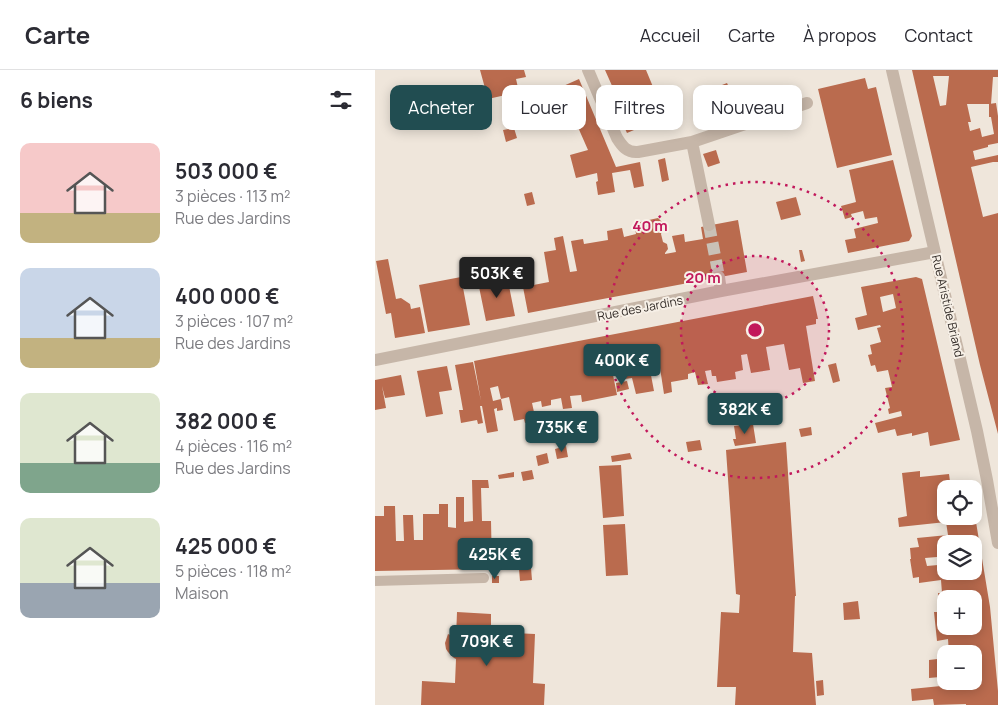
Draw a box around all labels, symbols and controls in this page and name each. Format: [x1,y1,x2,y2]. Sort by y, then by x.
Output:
text: Carte [25,18,90,51]
text: Accueil [640,23,700,47]
text: Carte [728,23,775,47]
text: À propos [803,23,876,47]
text: Contact [904,23,973,47]
chip: Acheter [390,85,492,130]
chip: Louer [502,85,586,130]
chip: Filtres [596,85,683,130]
chip: Nouveau [693,85,802,130]
text: 6 biens [20,86,93,114]
icon: filters [327,86,355,114]
text: 503 000 € [175,157,278,185]
icon: home [60,163,120,223]
text: 3 pièces · 113 m² [175,185,291,207]
text: Rue des Jardins [175,207,291,229]
text: 40 m [632,215,668,236]
street label: Rue Aristide Briand [928,253,968,359]
pin: 503K € [456,256,538,299]
text: 503K € [470,262,524,284]
text: 20 m [685,267,721,288]
text: 400 000 € [175,282,280,310]
icon: home [60,288,120,348]
street label: Rue des Jardins [596,291,684,325]
text: 3 pièces · 107 m² [175,310,293,332]
centre of rings [746,321,764,339]
text: Rue des Jardins [175,332,291,354]
pin: 400K € [581,344,663,386]
text: 400K € [595,349,649,371]
pin: 382K € [704,392,786,435]
text: 382K € [719,398,771,420]
text: 382 000 € [175,407,277,435]
pin: 735K € [521,410,603,453]
icon: home [60,413,120,473]
text: 735K € [536,416,588,438]
text: 4 pièces · 116 m² [175,435,292,457]
text: Rue des Jardins [175,457,291,479]
map controls [937,480,982,690]
button: locate [937,480,982,525]
text: 425 000 € [175,532,277,560]
button: layers [937,535,982,580]
icon: home [60,538,120,598]
pin: 425K € [454,538,536,580]
text: 425K € [469,543,521,565]
text: 5 pièces · 118 m² [175,560,291,582]
text: Maison [175,582,228,604]
button: + [937,590,982,635]
pin: 709K € [446,624,528,667]
text: 709K € [460,630,514,652]
button: − [937,645,982,690]

